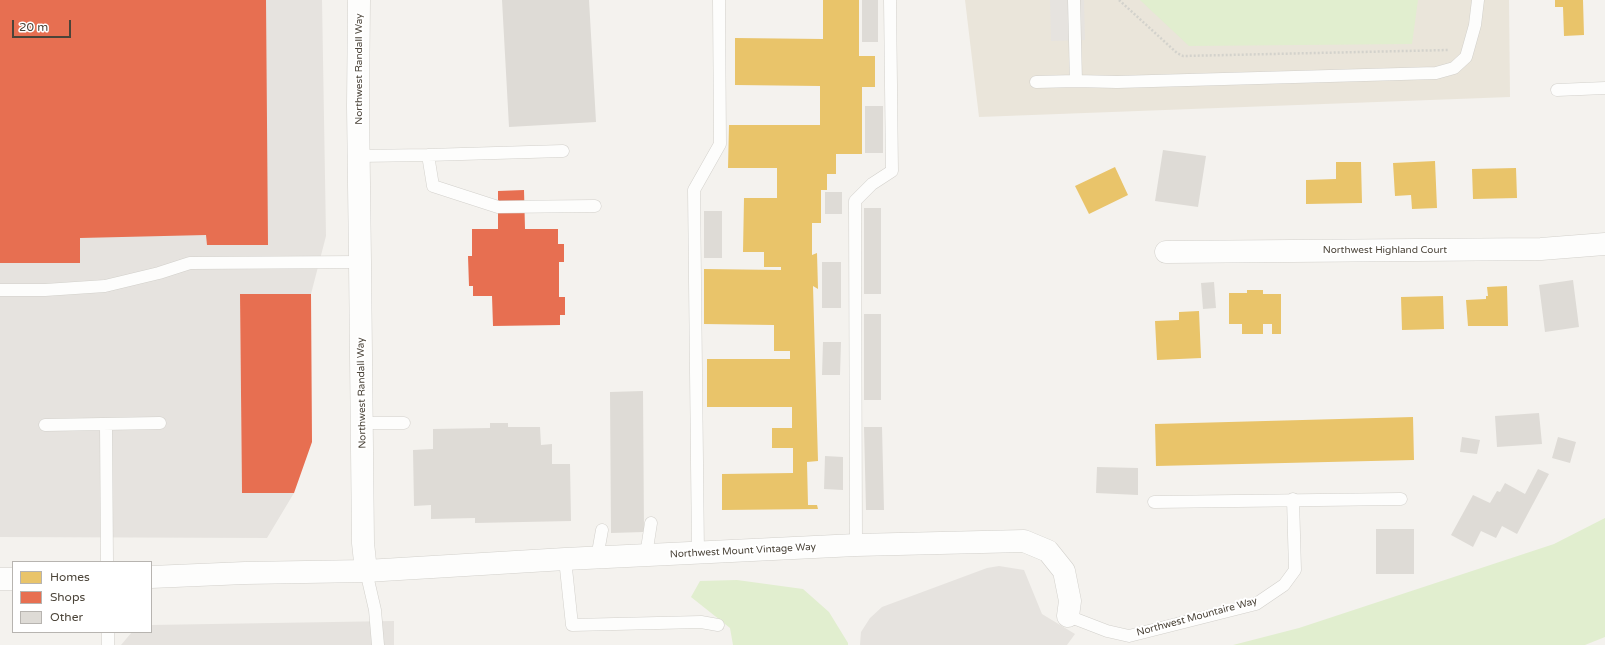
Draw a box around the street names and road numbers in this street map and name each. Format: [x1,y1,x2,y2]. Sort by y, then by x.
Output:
street label: Northwest Randall Way [353,13,365,125]
street label: Northwest Highland Court [1323,244,1447,256]
street label: Northwest Randall Way [355,337,369,449]
street label: Northwest Mount Vintage Way [670,541,816,561]
street label: Northwest Mountaire Way [1135,595,1259,639]

